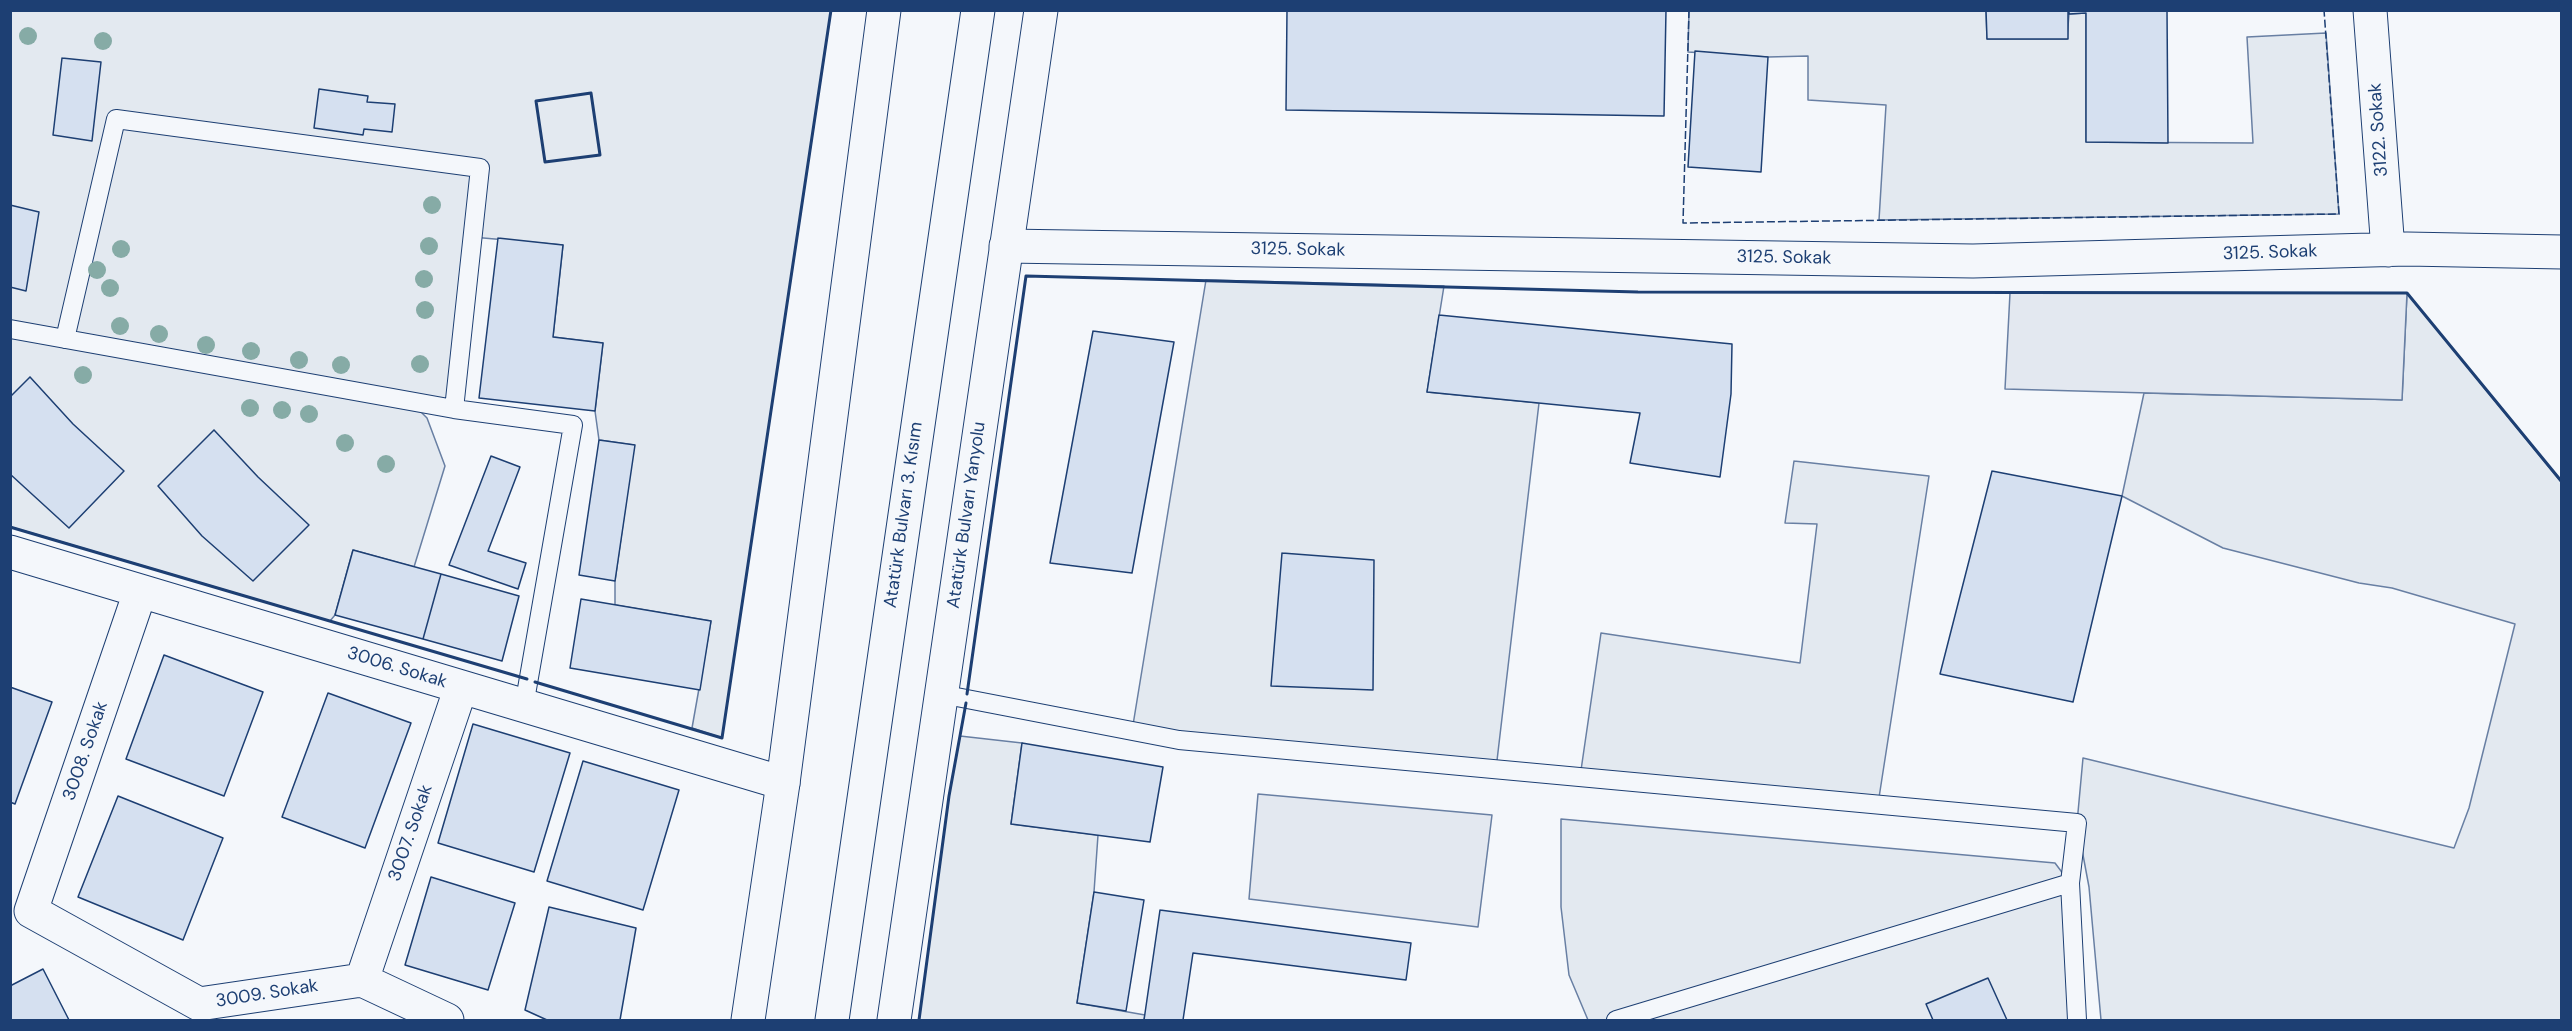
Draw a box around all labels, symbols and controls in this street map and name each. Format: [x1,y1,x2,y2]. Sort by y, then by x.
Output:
street label: 3122. Sokak [2365,82,2393,178]
street label: 3125. Sokak [1251,238,1345,262]
street label: 3125. Sokak [2222,241,2318,265]
street label: 3125. Sokak [1737,246,1831,270]
street label: Atatürk Bulvarı Yanyolu [943,420,991,610]
street label: Atatürk Bulvarı 3. Kısım [880,421,928,609]
street label: 3006. Sokak [344,643,450,693]
street label: 3008. Sokak [59,699,113,803]
street label: 3007. Sokak [384,782,438,884]
street label: 3009. Sokak [214,975,320,1013]

